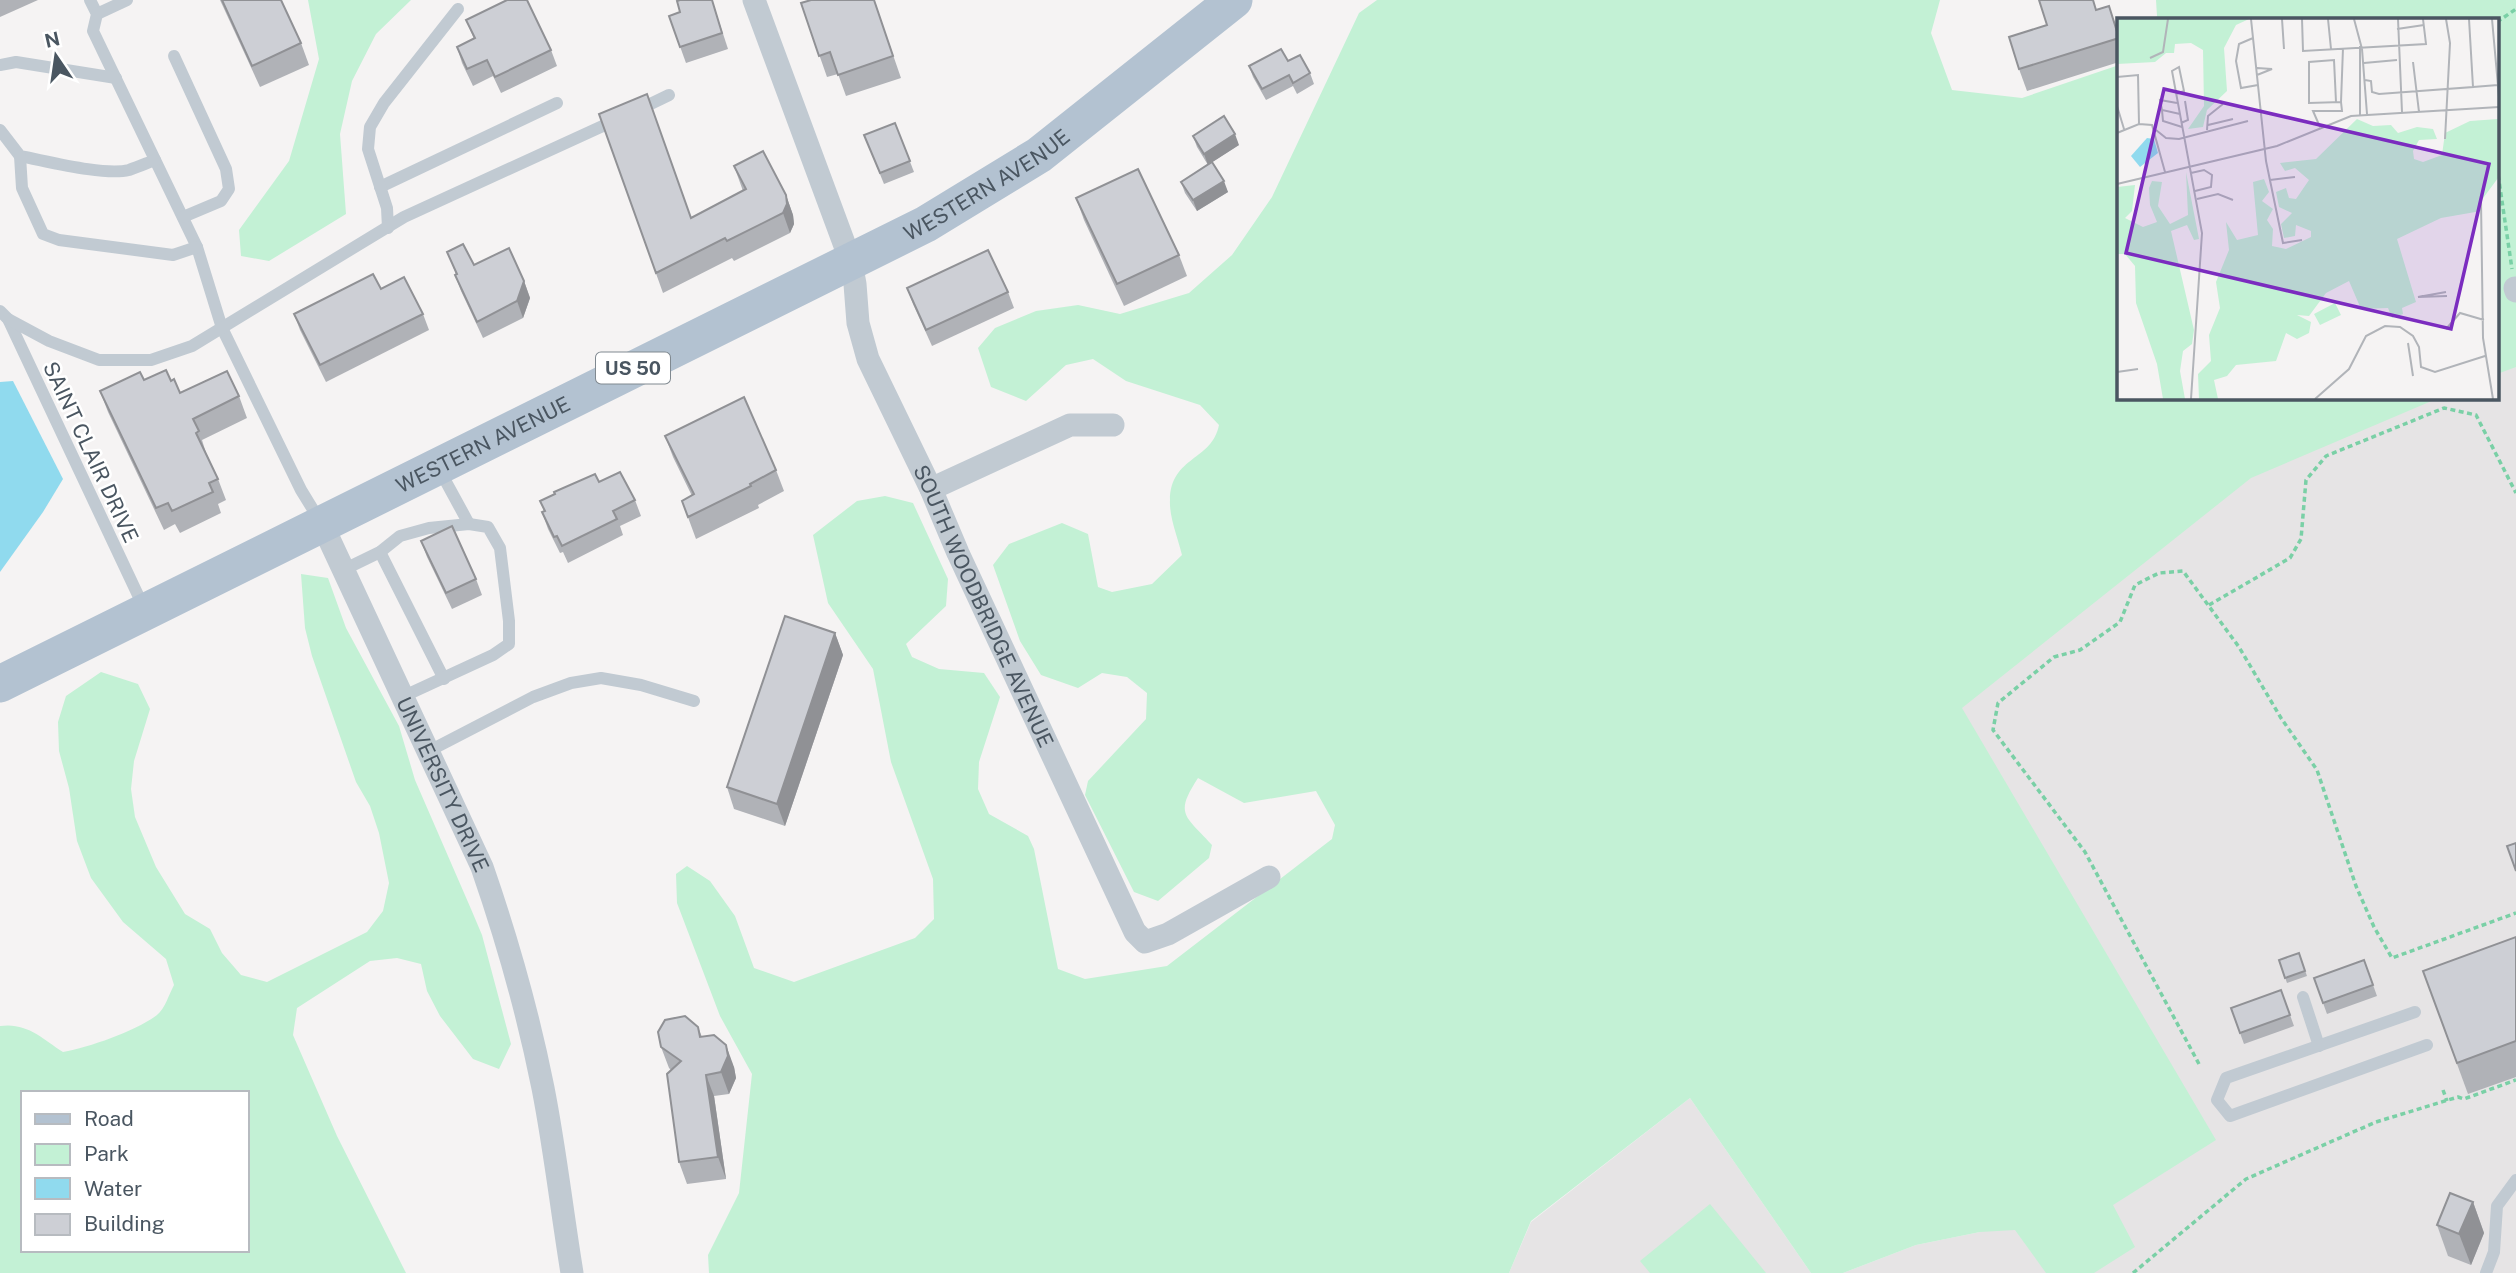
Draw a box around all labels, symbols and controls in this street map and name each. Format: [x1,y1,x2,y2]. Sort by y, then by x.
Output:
inset map [2117,18,2498,399]
north arrow [21,21,91,91]
text: N [42,27,62,52]
street label: WESTERN AVENUE [899,123,1074,246]
road number: US 50 [596,352,670,384]
street label: SAINT CLAIR DRIVE [38,357,144,547]
street label: WESTERN AVENUE [392,391,574,498]
street label: SOUTH WOODBRIDGE AVENUE [909,461,1059,751]
street label: UNIVERSITY DRIVE [392,692,495,876]
legend [21,1091,248,1252]
text: Road [84,1106,134,1131]
text: Park [84,1141,129,1166]
text: Water [84,1176,142,1201]
text: Building [84,1211,165,1236]

